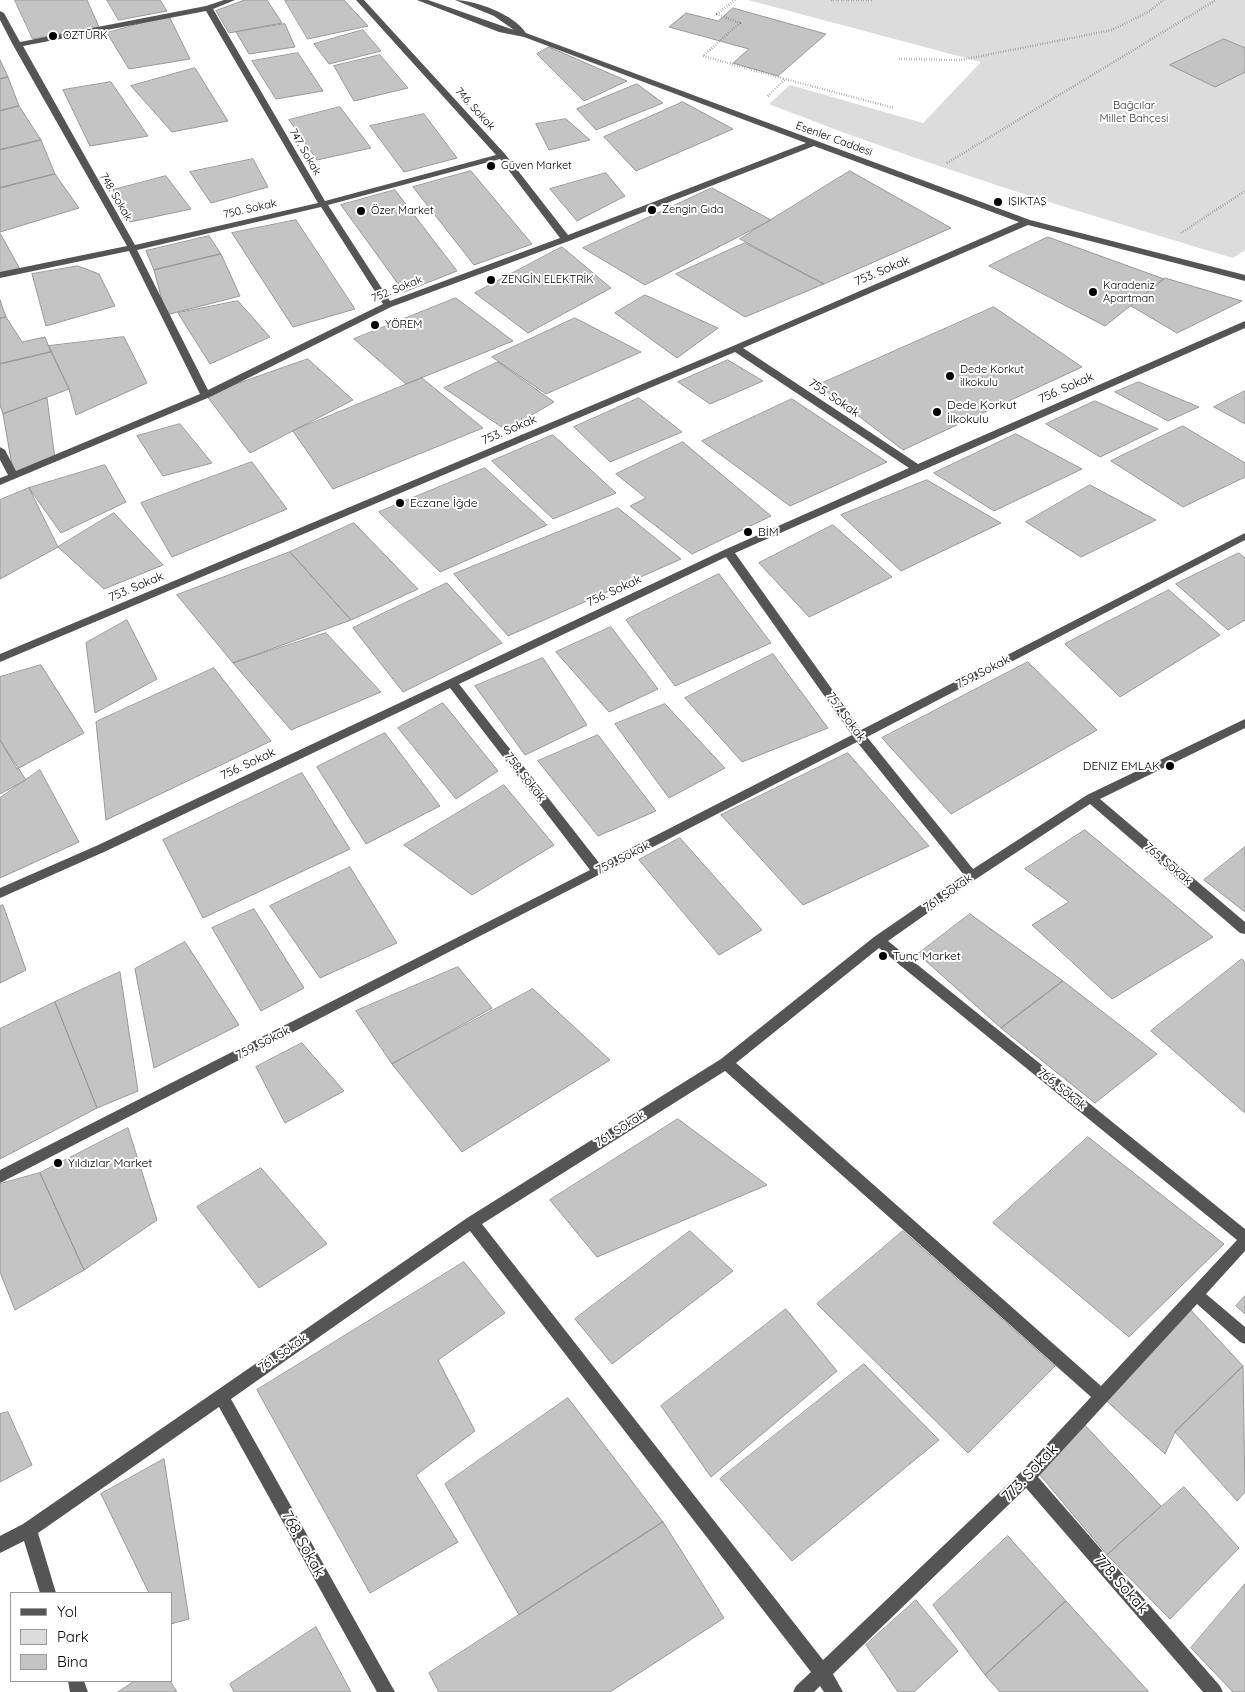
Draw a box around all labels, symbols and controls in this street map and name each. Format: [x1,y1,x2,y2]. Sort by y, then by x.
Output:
place label: OZTÜRK [63,29,108,43]
marker: OZTÜRK [47,30,59,42]
street label: 746. Sokak [452,85,498,133]
park label: Bağcılar Millet Bahçesi [1100,99,1168,125]
street label: Esenler Caddesi [794,119,874,159]
street label: 747. Sokak [286,126,324,178]
place label: Güven Market [501,159,572,173]
marker: Güven Market [485,160,497,172]
street label: 748. Sokak [97,171,135,223]
place label: IŞIKTAŞ [1008,195,1046,209]
street label: 750. Sokak [222,196,278,222]
marker: IŞIKTAŞ [992,196,1004,208]
place label: Zengin Gıda [662,203,724,217]
place label: Özer Market [371,204,434,218]
marker: Zengin Gıda [646,204,658,216]
marker: Özer Market [355,205,367,217]
street label: 753. Sokak [852,253,912,289]
street label: 752. Sokak [370,273,424,305]
place label: ZENGİN ELEKTRİK [501,273,594,287]
marker: ZENGİN ELEKTRİK [485,274,497,286]
place label: Karadeniz Apartman [1103,279,1155,305]
marker: Karadeniz Apartman [1087,286,1099,298]
place label: YÖREM [385,318,422,332]
marker: YÖREM [369,319,381,331]
place label: Dede Korkut ilkokulu [960,363,1024,389]
street label: 756. Sokak [1036,369,1096,407]
marker: Dede Korkut ilkokulu [944,370,956,382]
street label: 755. Sokak [806,376,862,420]
place label: Dede Korkut İlkokulu [947,398,1017,426]
marker: Dede Korkut İlkokulu [931,406,943,418]
street label: 753. Sokak [479,412,539,448]
place label: Eczane İğde [410,496,478,510]
marker: Eczane İğde [394,497,406,509]
place label: BİM [758,525,779,539]
marker: BİM [742,526,754,538]
street label: 753. Sokak [106,569,166,605]
street label: 756. Sokak [584,572,644,610]
street label: 759. Sokak [954,652,1012,692]
street label: 757. Sokak [823,689,869,745]
street label: 756. Sokak [218,745,278,783]
street label: 758. Sokak [501,749,549,805]
place label: DENIZ EMLAK [1083,759,1160,773]
marker: DENIZ EMLAK [1164,760,1176,772]
street label: 759. Sokak [594,838,652,878]
street label: 765. Sokak [1141,840,1195,888]
street label: 761. Sokak [921,871,975,915]
place label: Tunç Market [893,949,961,963]
marker: Tunç Market [877,950,889,962]
street label: 759. Sokak [234,1023,292,1063]
street label: 766. Sokak [1035,1065,1089,1113]
street label: 761. Sokak [592,1108,648,1150]
place label: Yıldızlar Market [68,1156,152,1170]
marker: Yıldızlar Market [52,1157,64,1169]
street label: 761. Sokak [256,1331,310,1375]
street label: 773. Sokak [998,1441,1062,1505]
street label: 768. Sokak [277,1508,329,1580]
street label: 778. Sokak [1090,1551,1152,1617]
legend [10,1592,172,1682]
text: Yol [57,1602,77,1621]
text: Park [57,1627,89,1646]
text: Bina [57,1652,88,1671]

